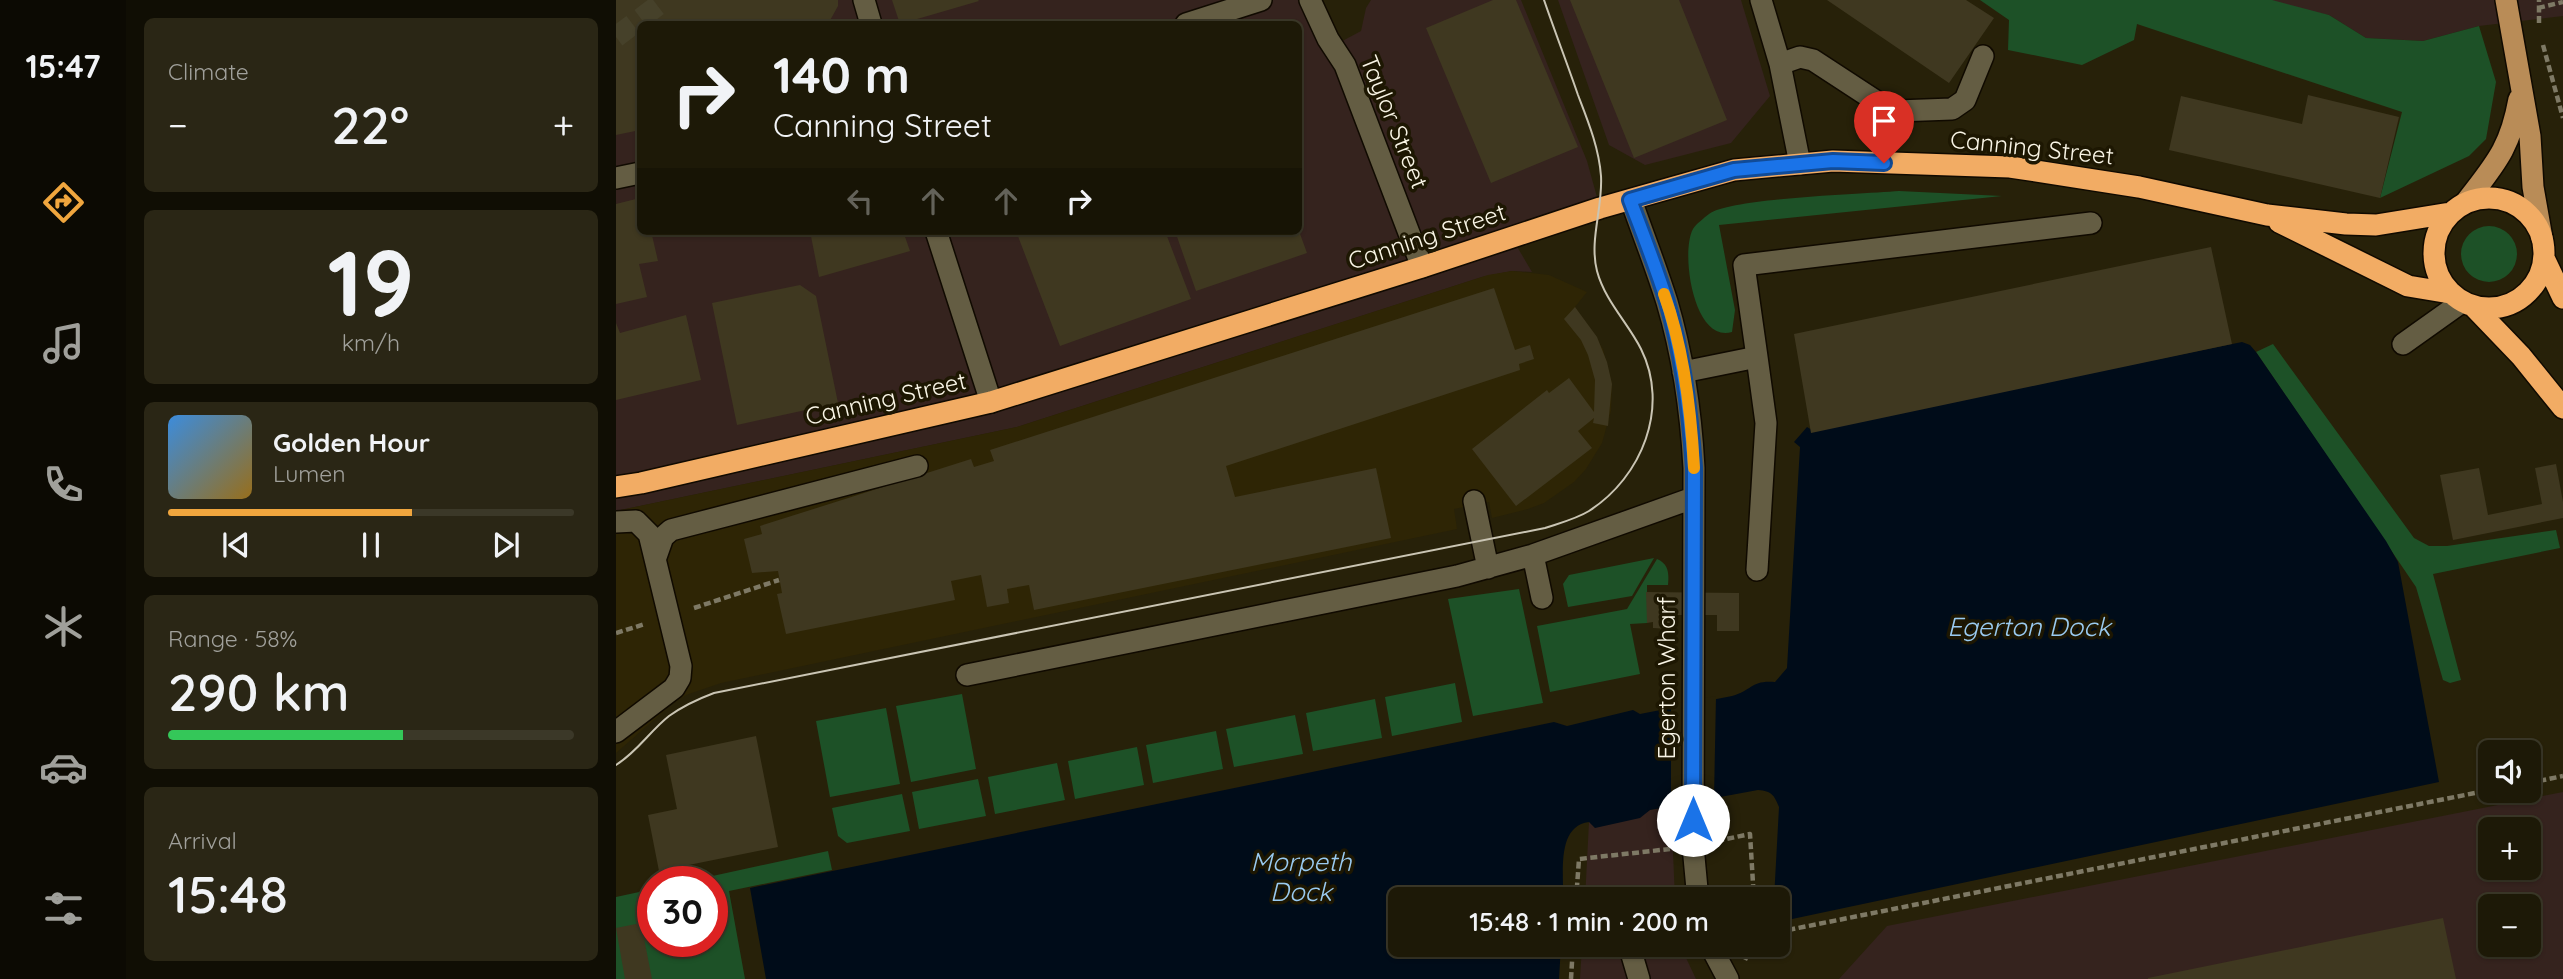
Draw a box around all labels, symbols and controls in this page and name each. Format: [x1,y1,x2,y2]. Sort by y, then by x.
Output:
text: 140 m [773,44,910,105]
text: 15:47 [25,46,101,86]
icon: right [658,49,749,140]
street label: Taylor Street [1355,50,1435,193]
text: Climate [168,57,249,86]
pin [1854,91,1914,163]
text: 22° [331,92,409,157]
text: − [168,101,188,149]
text: + [553,101,574,149]
icon: arrive [1865,102,1903,140]
text: Canning Street [773,105,992,145]
street label: Canning Street [1949,124,2115,170]
icon: directions [39,178,88,227]
icon: left [841,182,879,220]
icon: ahead [914,182,952,220]
icon: ahead [987,182,1025,220]
icon: right [1060,182,1098,220]
street label: Canning Street [1344,196,1509,276]
text: 19 [327,225,415,339]
icon: music [39,319,88,368]
text: km/h [342,328,400,357]
street label: Canning Street [802,365,969,431]
text: Golden Hour [273,426,430,459]
text: Lumen [273,459,346,488]
icon: phone [39,460,88,509]
icon: previous [217,526,255,564]
icon: pause [352,526,390,564]
icon: next [487,526,525,564]
street label: Egerton Wharf [1651,596,1681,759]
icon: climate [39,602,88,651]
water label: Egerton Dock [1947,610,2113,643]
text: Range · 58% [168,624,297,653]
text: 290 km [168,659,350,724]
map controls [2478,740,2541,957]
button: sound [2478,740,2541,803]
icon: car [39,743,88,792]
position arrow [1656,783,1730,857]
button: + [2478,817,2541,880]
text: Arrival [168,826,237,855]
water label: Morpeth Dock [1250,845,1353,908]
text: 15:48 [168,861,288,926]
speed limit sign: 30 [637,866,728,957]
icon: filters [39,884,88,933]
button: − [2478,894,2541,957]
text: 15:48 · 1 min · 200 m [1469,905,1709,938]

